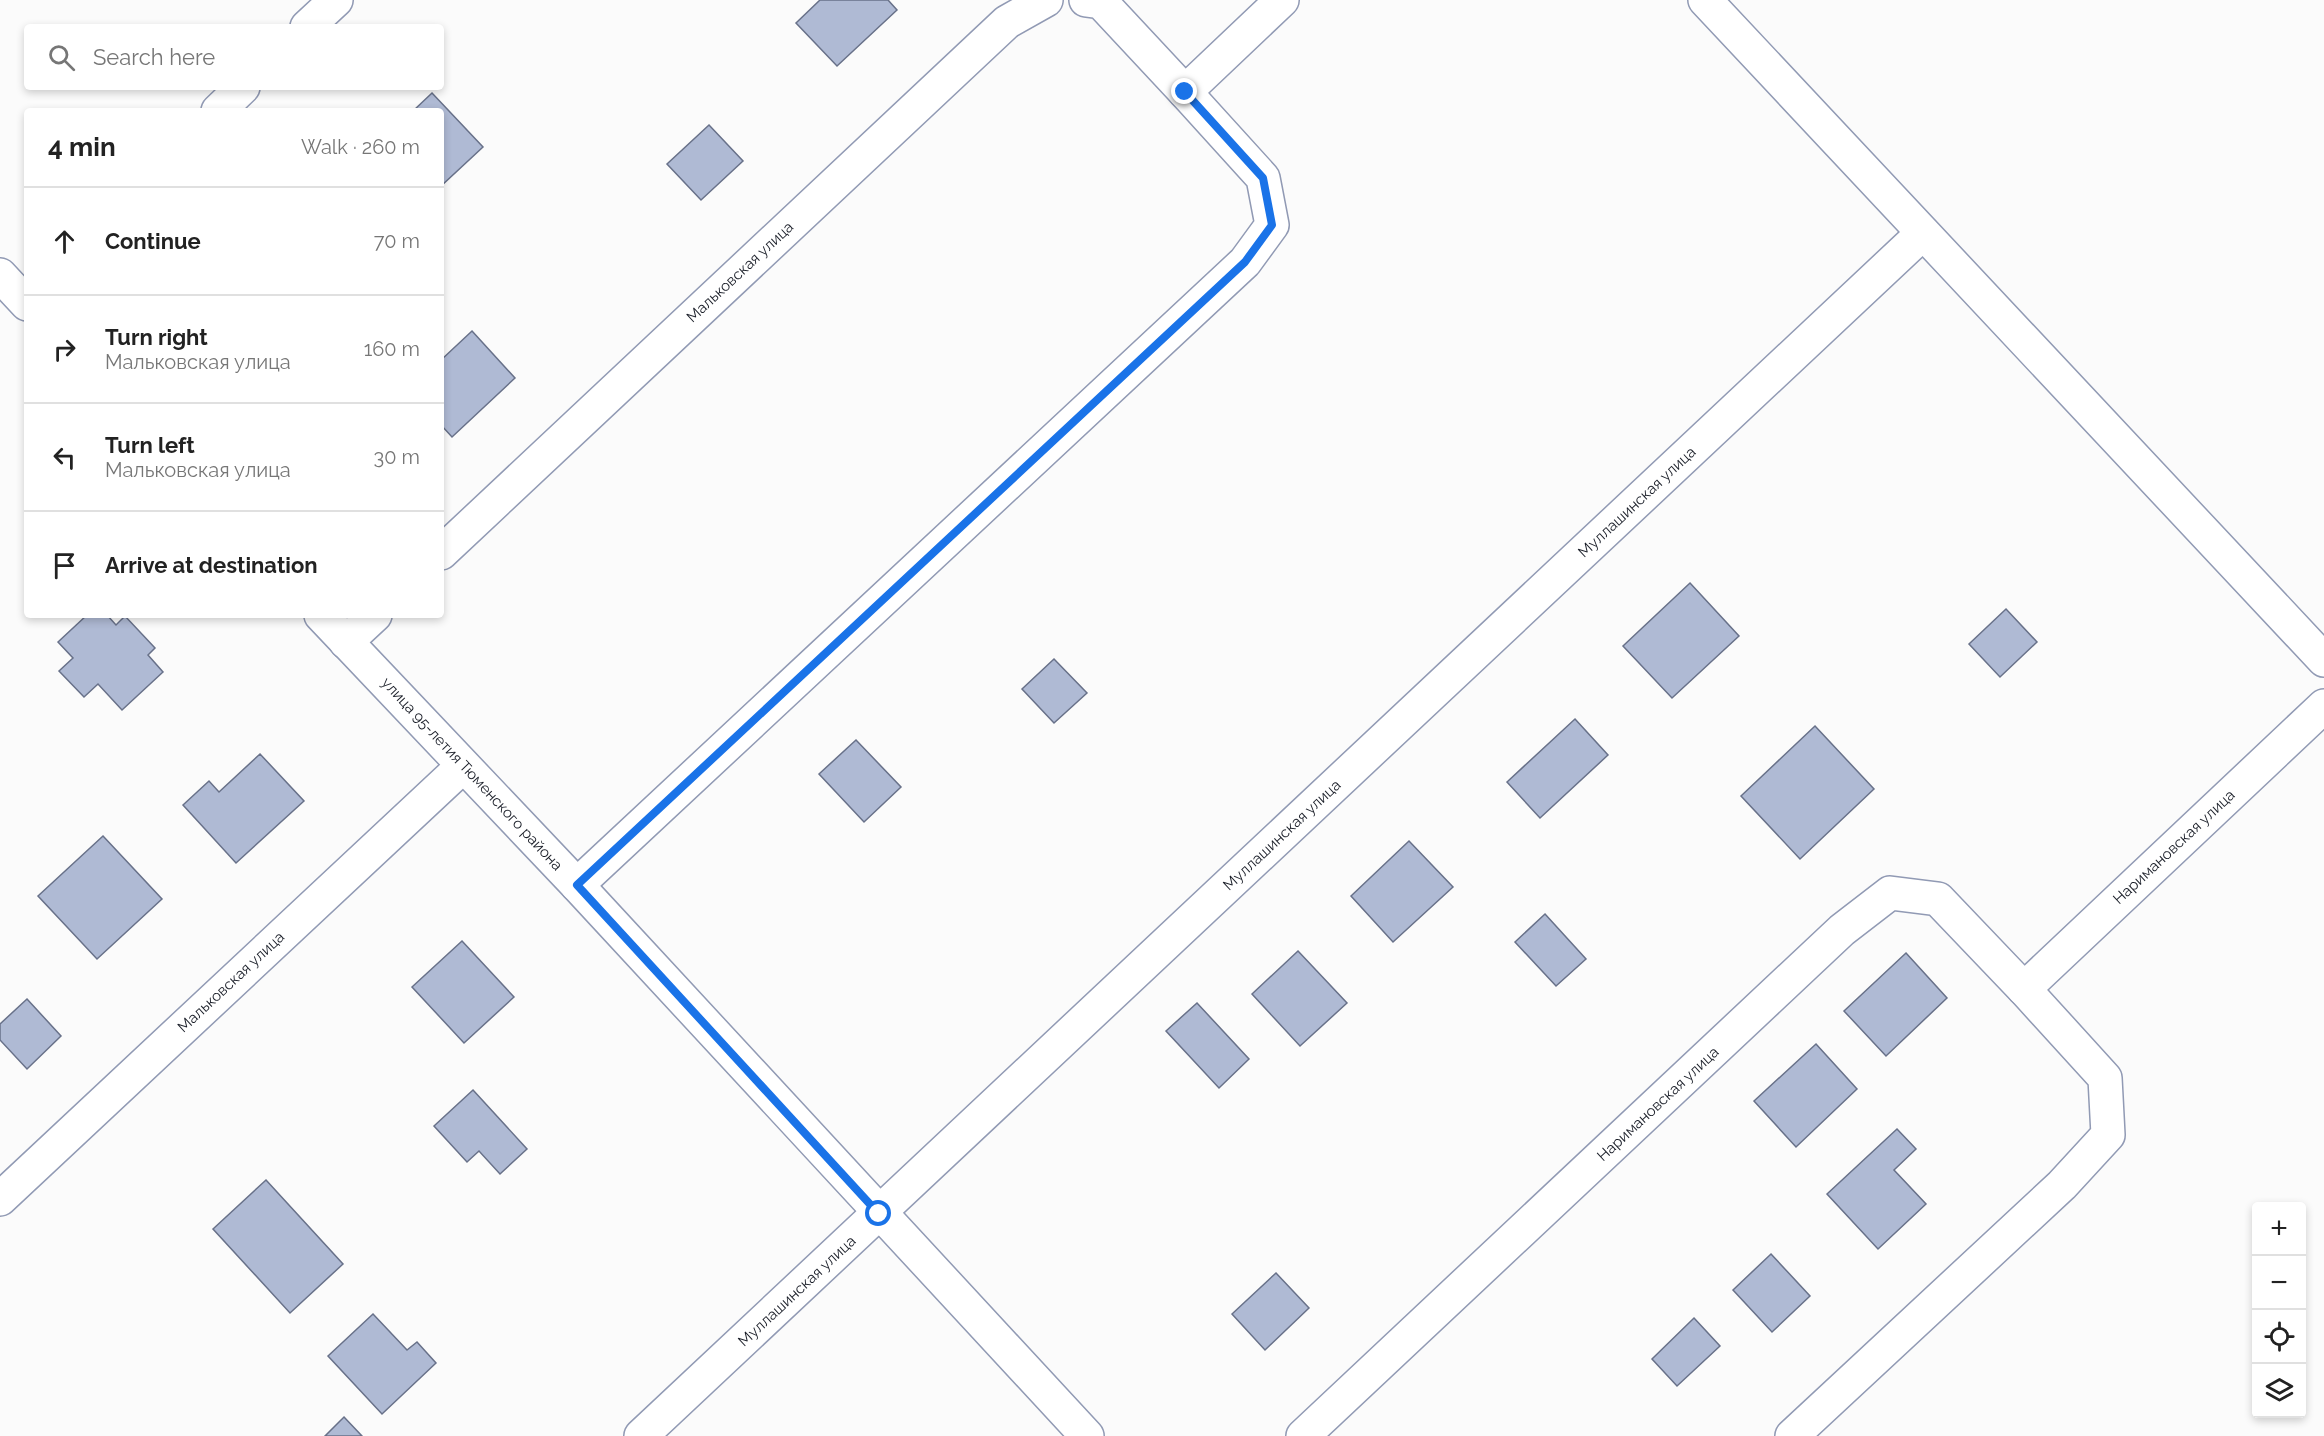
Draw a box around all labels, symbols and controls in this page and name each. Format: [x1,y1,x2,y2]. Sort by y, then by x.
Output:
search box [24,24,444,90]
icon: search [45,41,78,74]
text: Search here [93,44,215,70]
route end [1171,78,1197,104]
text: 4 min [48,132,116,162]
text: Walk · 260 m [301,135,420,159]
street label: Мальковская улица [683,218,797,326]
icon: ahead [48,225,81,258]
text: Continue [105,228,201,254]
text: 70 m [374,229,420,253]
text: Turn right [105,324,208,350]
icon: right [48,333,81,366]
text: 160 m [364,337,420,361]
text: Мальковская улица [105,350,291,374]
text: Turn left [105,432,195,458]
icon: left [48,441,81,474]
street label: Муллашинская улица [1575,443,1699,561]
text: 30 m [374,445,420,469]
text: Мальковская улица [105,458,291,482]
icon: arrive [48,549,81,582]
text: Arrive at destination [105,552,318,578]
street label: улица 95-летия Тюменского района [378,674,566,874]
street label: Муллашинская улица [1220,776,1344,894]
street label: Наримановская улица [2110,786,2238,908]
street label: Мальковская улица [174,928,288,1036]
street label: Наримановская улица [1594,1043,1722,1165]
route start [865,1200,891,1226]
map controls [2252,1202,2306,1418]
button: + [2252,1202,2306,1256]
street label: Муллашинская улица [735,1232,859,1350]
button: − [2252,1256,2306,1310]
button: locate [2252,1310,2306,1364]
button: layers [2252,1364,2306,1418]

